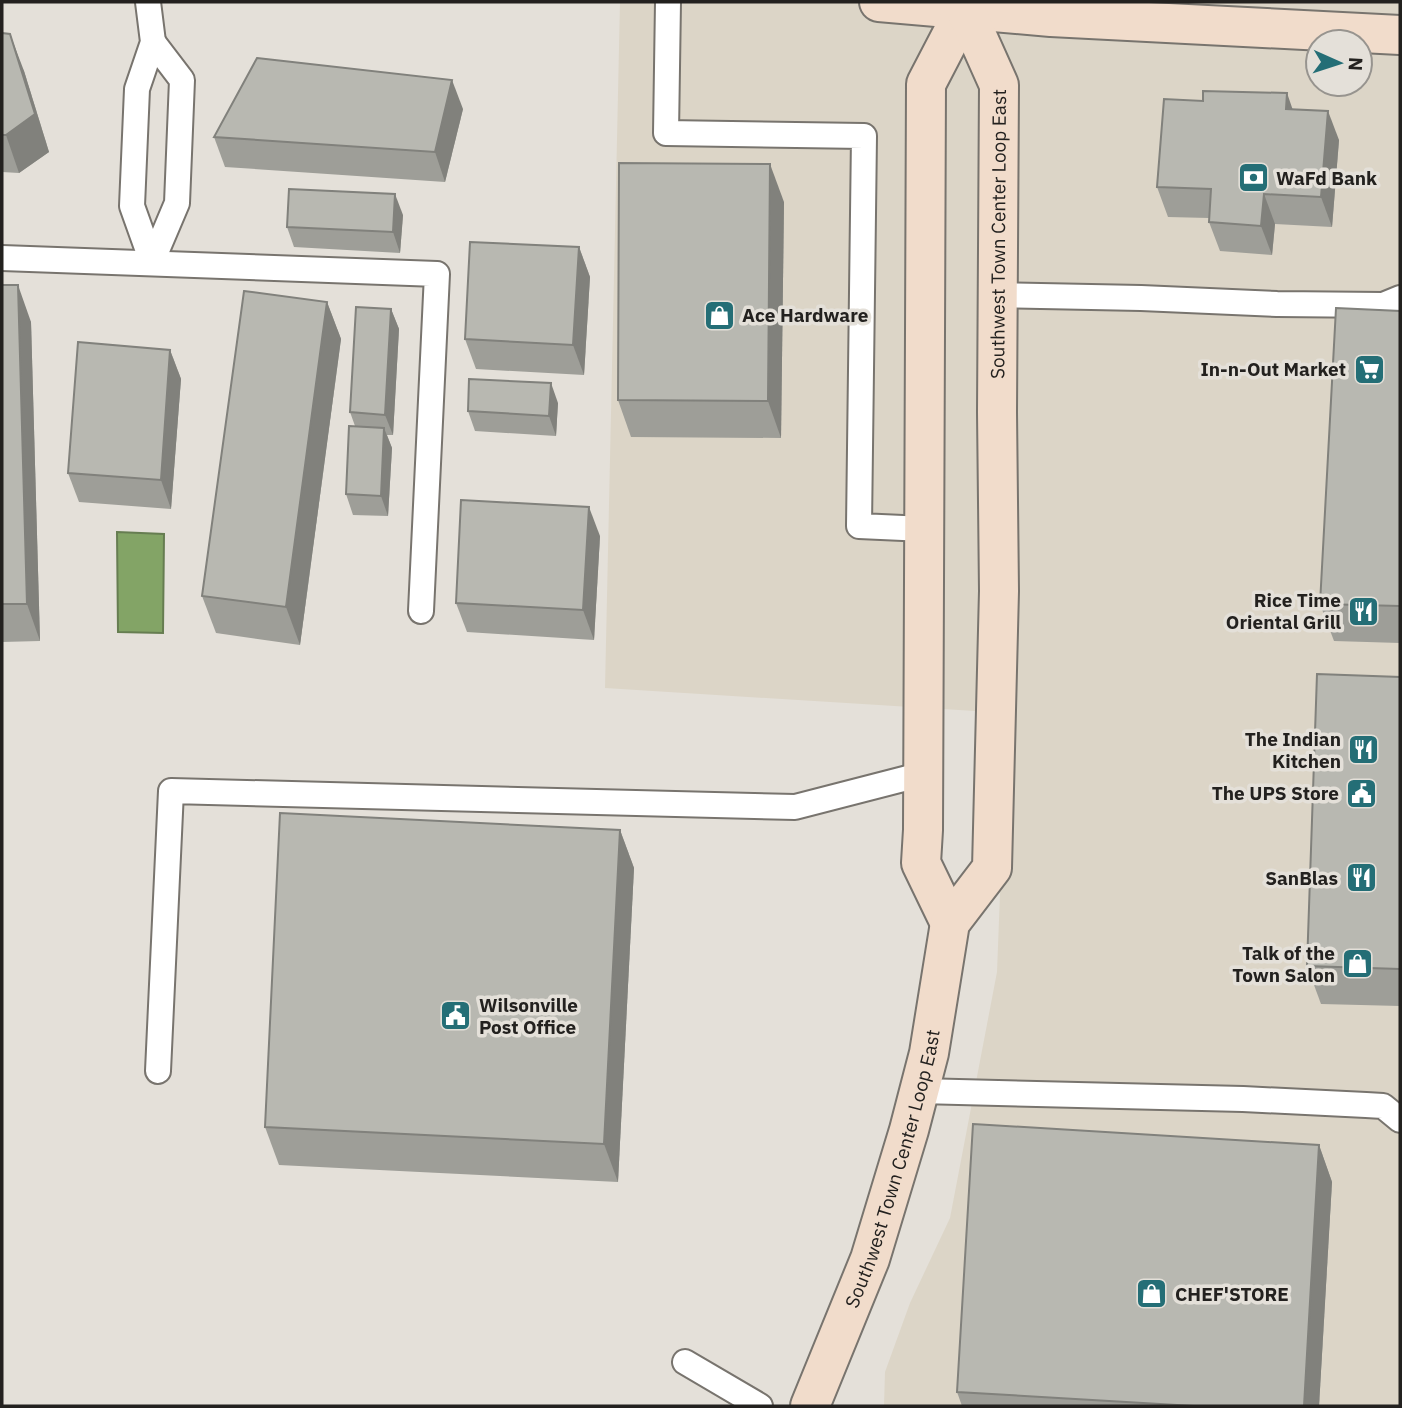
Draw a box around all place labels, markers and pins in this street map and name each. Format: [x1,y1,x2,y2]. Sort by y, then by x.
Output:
bank icon: WaFd Bank [1236,161,1270,195]
place label: WaFd Bank [1276,166,1377,190]
shop icon: Ace Hardware [702,298,736,332]
place label: Ace Hardware [742,303,868,327]
supermarket icon: In-n-Out Market [1352,352,1386,386]
place label: In-n-Out Market [1200,357,1346,381]
place label: Rice Time Oriental Grill [1226,588,1341,634]
restaurant icon: Rice Time Oriental Grill [1347,594,1381,628]
place label: The Indian Kitchen [1245,727,1341,773]
restaurant icon: The Indian Kitchen [1347,733,1381,767]
public building icon: The UPS Store [1345,776,1379,810]
place label: The UPS Store [1212,781,1339,805]
restaurant icon: SanBlas [1344,861,1378,895]
place label: SanBlas [1265,866,1338,890]
place label: Talk of the Town Salon [1232,941,1335,987]
shop icon: Talk of the Town Salon [1341,947,1375,981]
place label: Wilsonville Post Office [479,993,578,1039]
public building icon: Wilsonville Post Office [439,999,473,1033]
shop icon: CHEF'STORE [1135,1277,1169,1311]
place label: CHEF'STORE [1175,1282,1289,1306]

